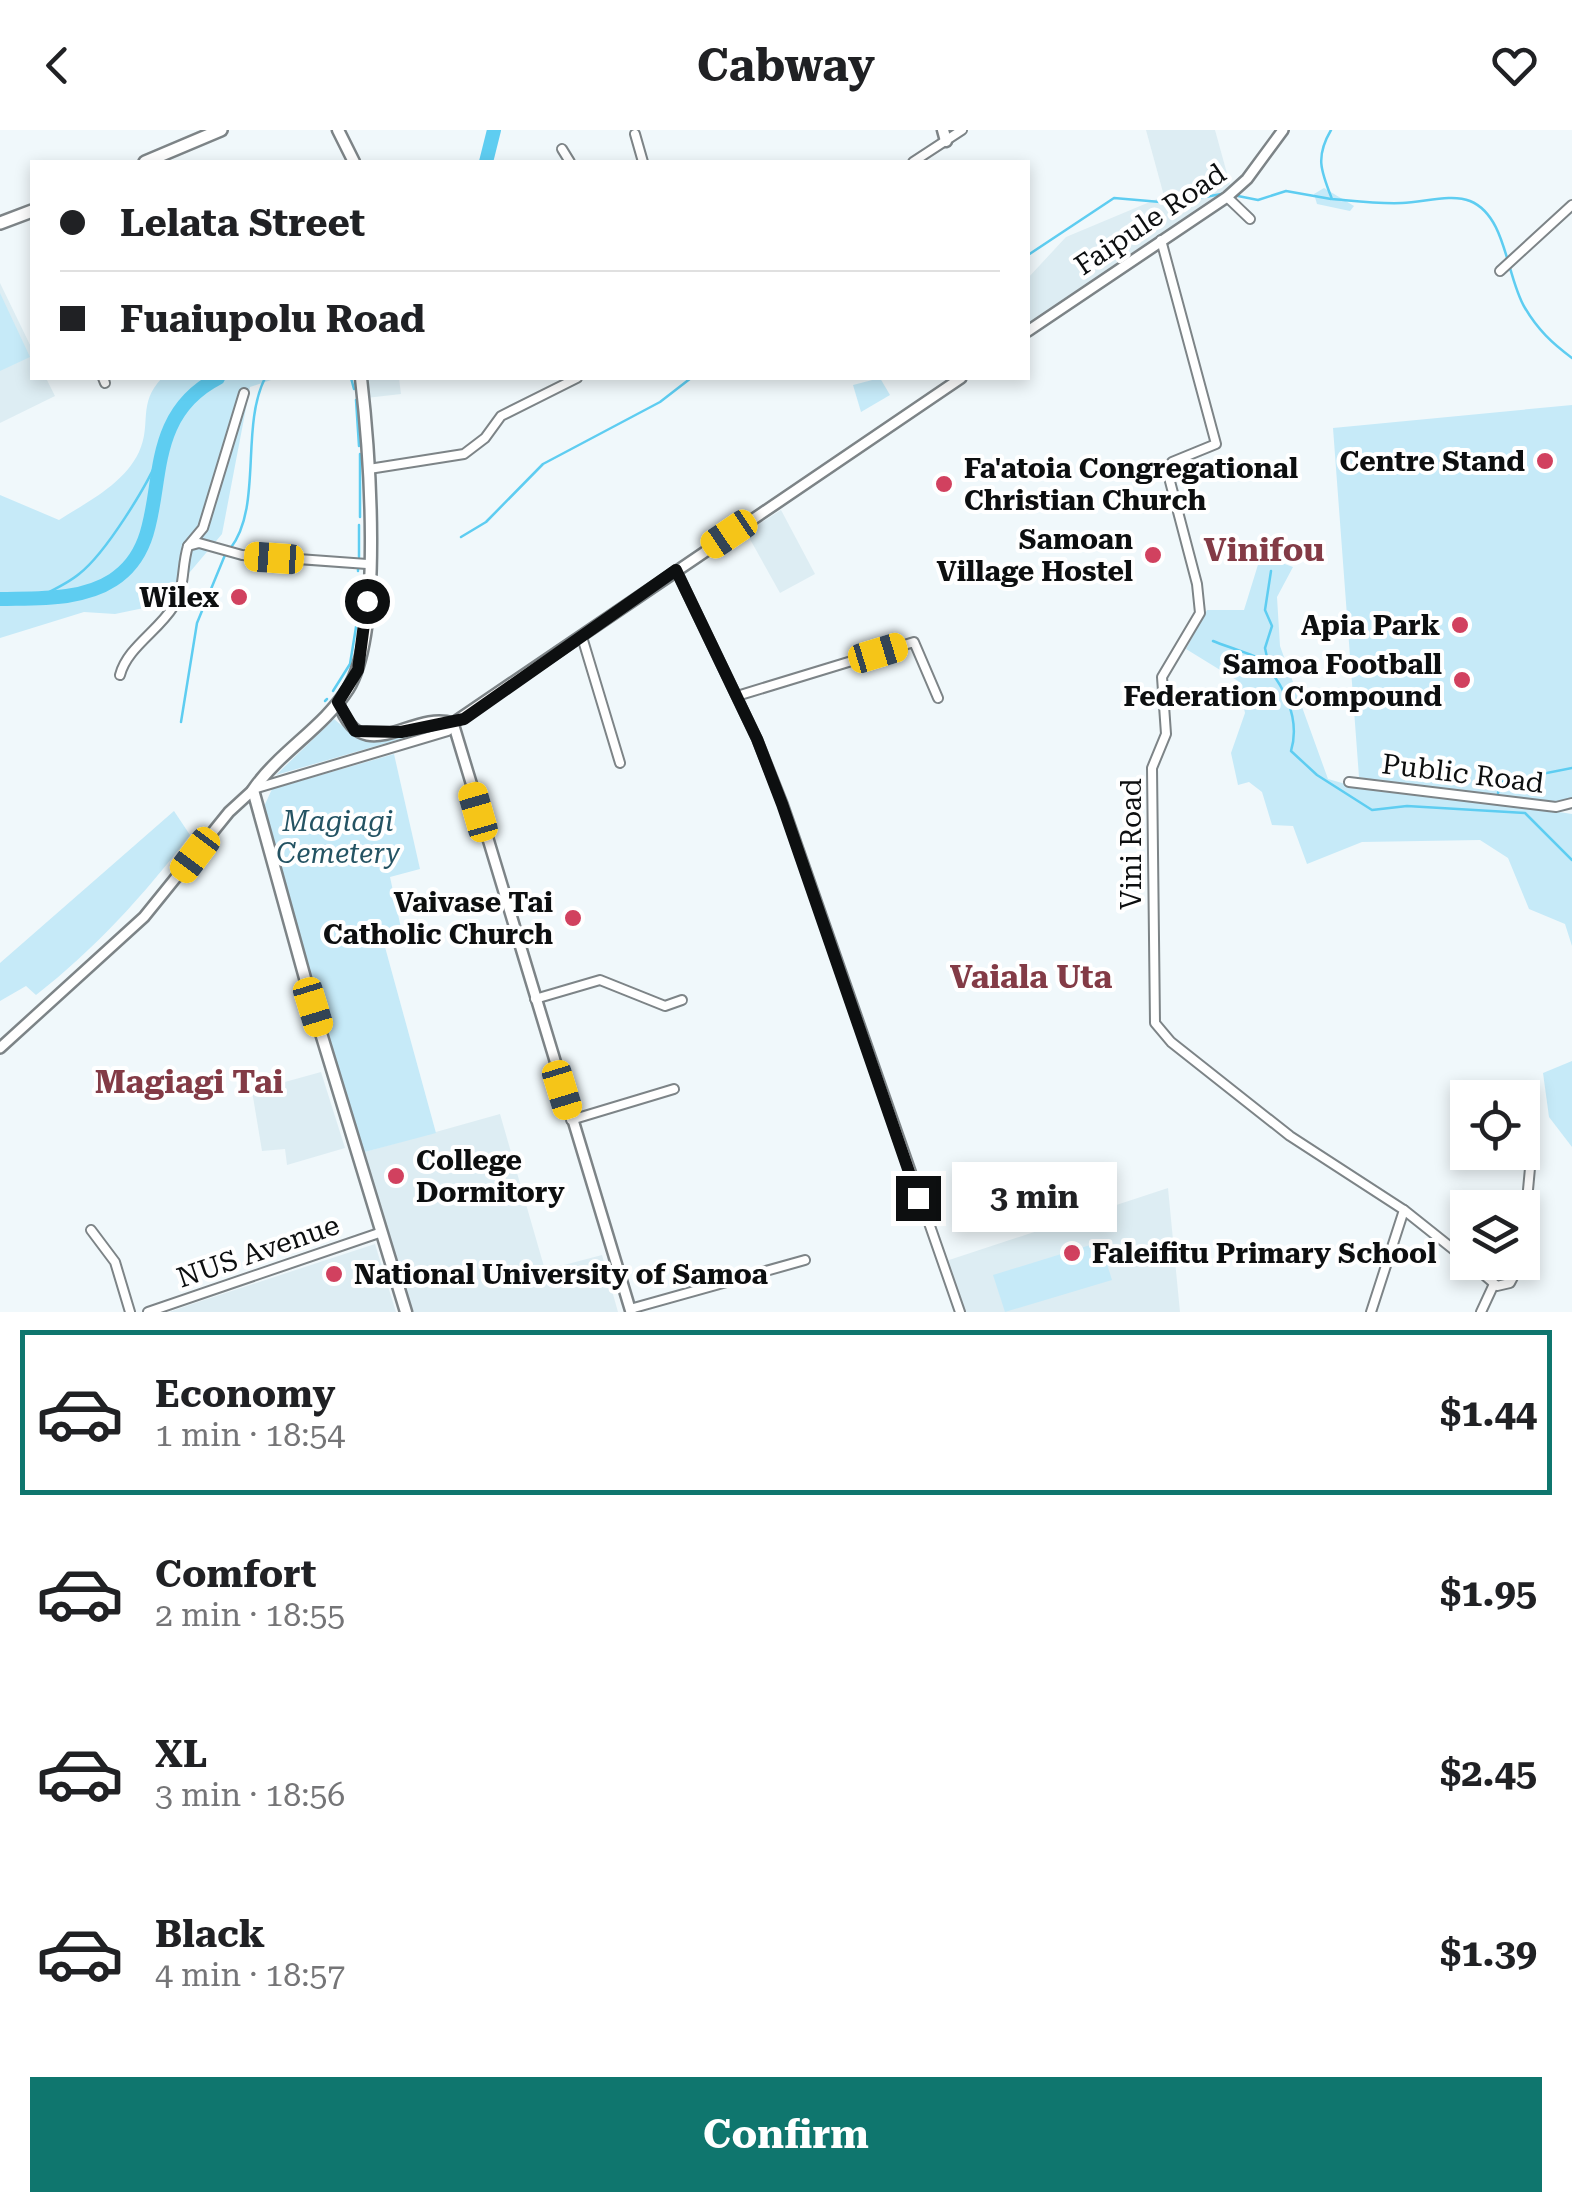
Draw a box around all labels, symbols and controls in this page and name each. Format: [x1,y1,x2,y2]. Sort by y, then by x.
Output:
icon: back [30,38,85,93]
icon: heart [1487,38,1542,93]
text: Cabway [697,39,875,92]
street label: Faipule Road [1068,157,1232,282]
text: Lelata Street [120,201,365,245]
text: Fuaiupolu Road [120,297,425,341]
place label: Centre Stand [1339,445,1525,478]
marker: Centre Stand [1534,450,1556,472]
place label: Fa'atoia Congregational Christian Church [964,452,1298,517]
marker: Fa'atoia Congregational Christian Church [933,473,955,495]
car [696,505,762,563]
place label: Samoan Village Hostel [936,523,1133,588]
district label: Vinifou [1204,531,1324,569]
car [243,541,305,575]
marker: Samoan Village Hostel [1142,544,1164,566]
route start [345,579,390,624]
place label: Wilex [139,581,219,614]
marker: Wilex [228,586,250,608]
place label: Apia Park [1301,609,1440,642]
marker: Apia Park [1449,614,1471,636]
car [845,630,911,676]
place label: Samoa Football Federation Compound [1123,648,1442,713]
marker: Samoa Football Federation Compound [1451,669,1473,691]
street label: Public Road [1380,747,1546,800]
street label: Vini Road [1115,778,1148,910]
car [455,779,501,845]
park label: Magiagi Cemetery [276,805,401,870]
car [165,822,225,888]
place label: Vaivase Tai Catholic Church [323,886,553,951]
marker: Vaivase Tai Catholic Church [562,907,584,929]
district label: Vaiala Uta [950,958,1113,996]
car [290,974,336,1040]
car [539,1057,585,1123]
district label: Magiagi Tai [95,1063,284,1101]
map controls [1450,1080,1540,1280]
button: locate [1450,1080,1540,1170]
place label: College Dormitory [416,1144,565,1209]
callout: 3 min [953,1163,1118,1233]
marker: College Dormitory [385,1165,407,1187]
route end [896,1176,941,1221]
text: 3 min [990,1178,1079,1216]
button: layers [1450,1190,1540,1280]
street label: NUS Avenue [173,1208,344,1295]
place label: Faleifitu Primary School [1092,1237,1436,1270]
marker: Faleifitu Primary School [1061,1242,1083,1264]
place label: National University of Samoa [354,1258,769,1291]
marker: National University of Samoa [323,1263,345,1285]
icon: car [35,1368,125,1458]
text: Economy [155,1372,335,1416]
text: $1.44 [1440,1391,1537,1435]
text: 1 min · 18:54 [155,1416,345,1454]
icon: car [35,1548,125,1638]
text: Comfort [155,1552,316,1596]
text: $1.95 [1440,1571,1537,1615]
text: 2 min · 18:55 [155,1596,345,1634]
icon: car [35,1728,125,1818]
text: XL [155,1732,207,1776]
text: $2.45 [1440,1751,1537,1795]
text: 3 min · 18:56 [155,1776,345,1814]
icon: car [35,1908,125,1998]
text: Black [155,1912,265,1956]
text: $1.39 [1440,1931,1537,1975]
text: 4 min · 18:57 [155,1956,345,1994]
button: Confirm [30,2077,1542,2192]

